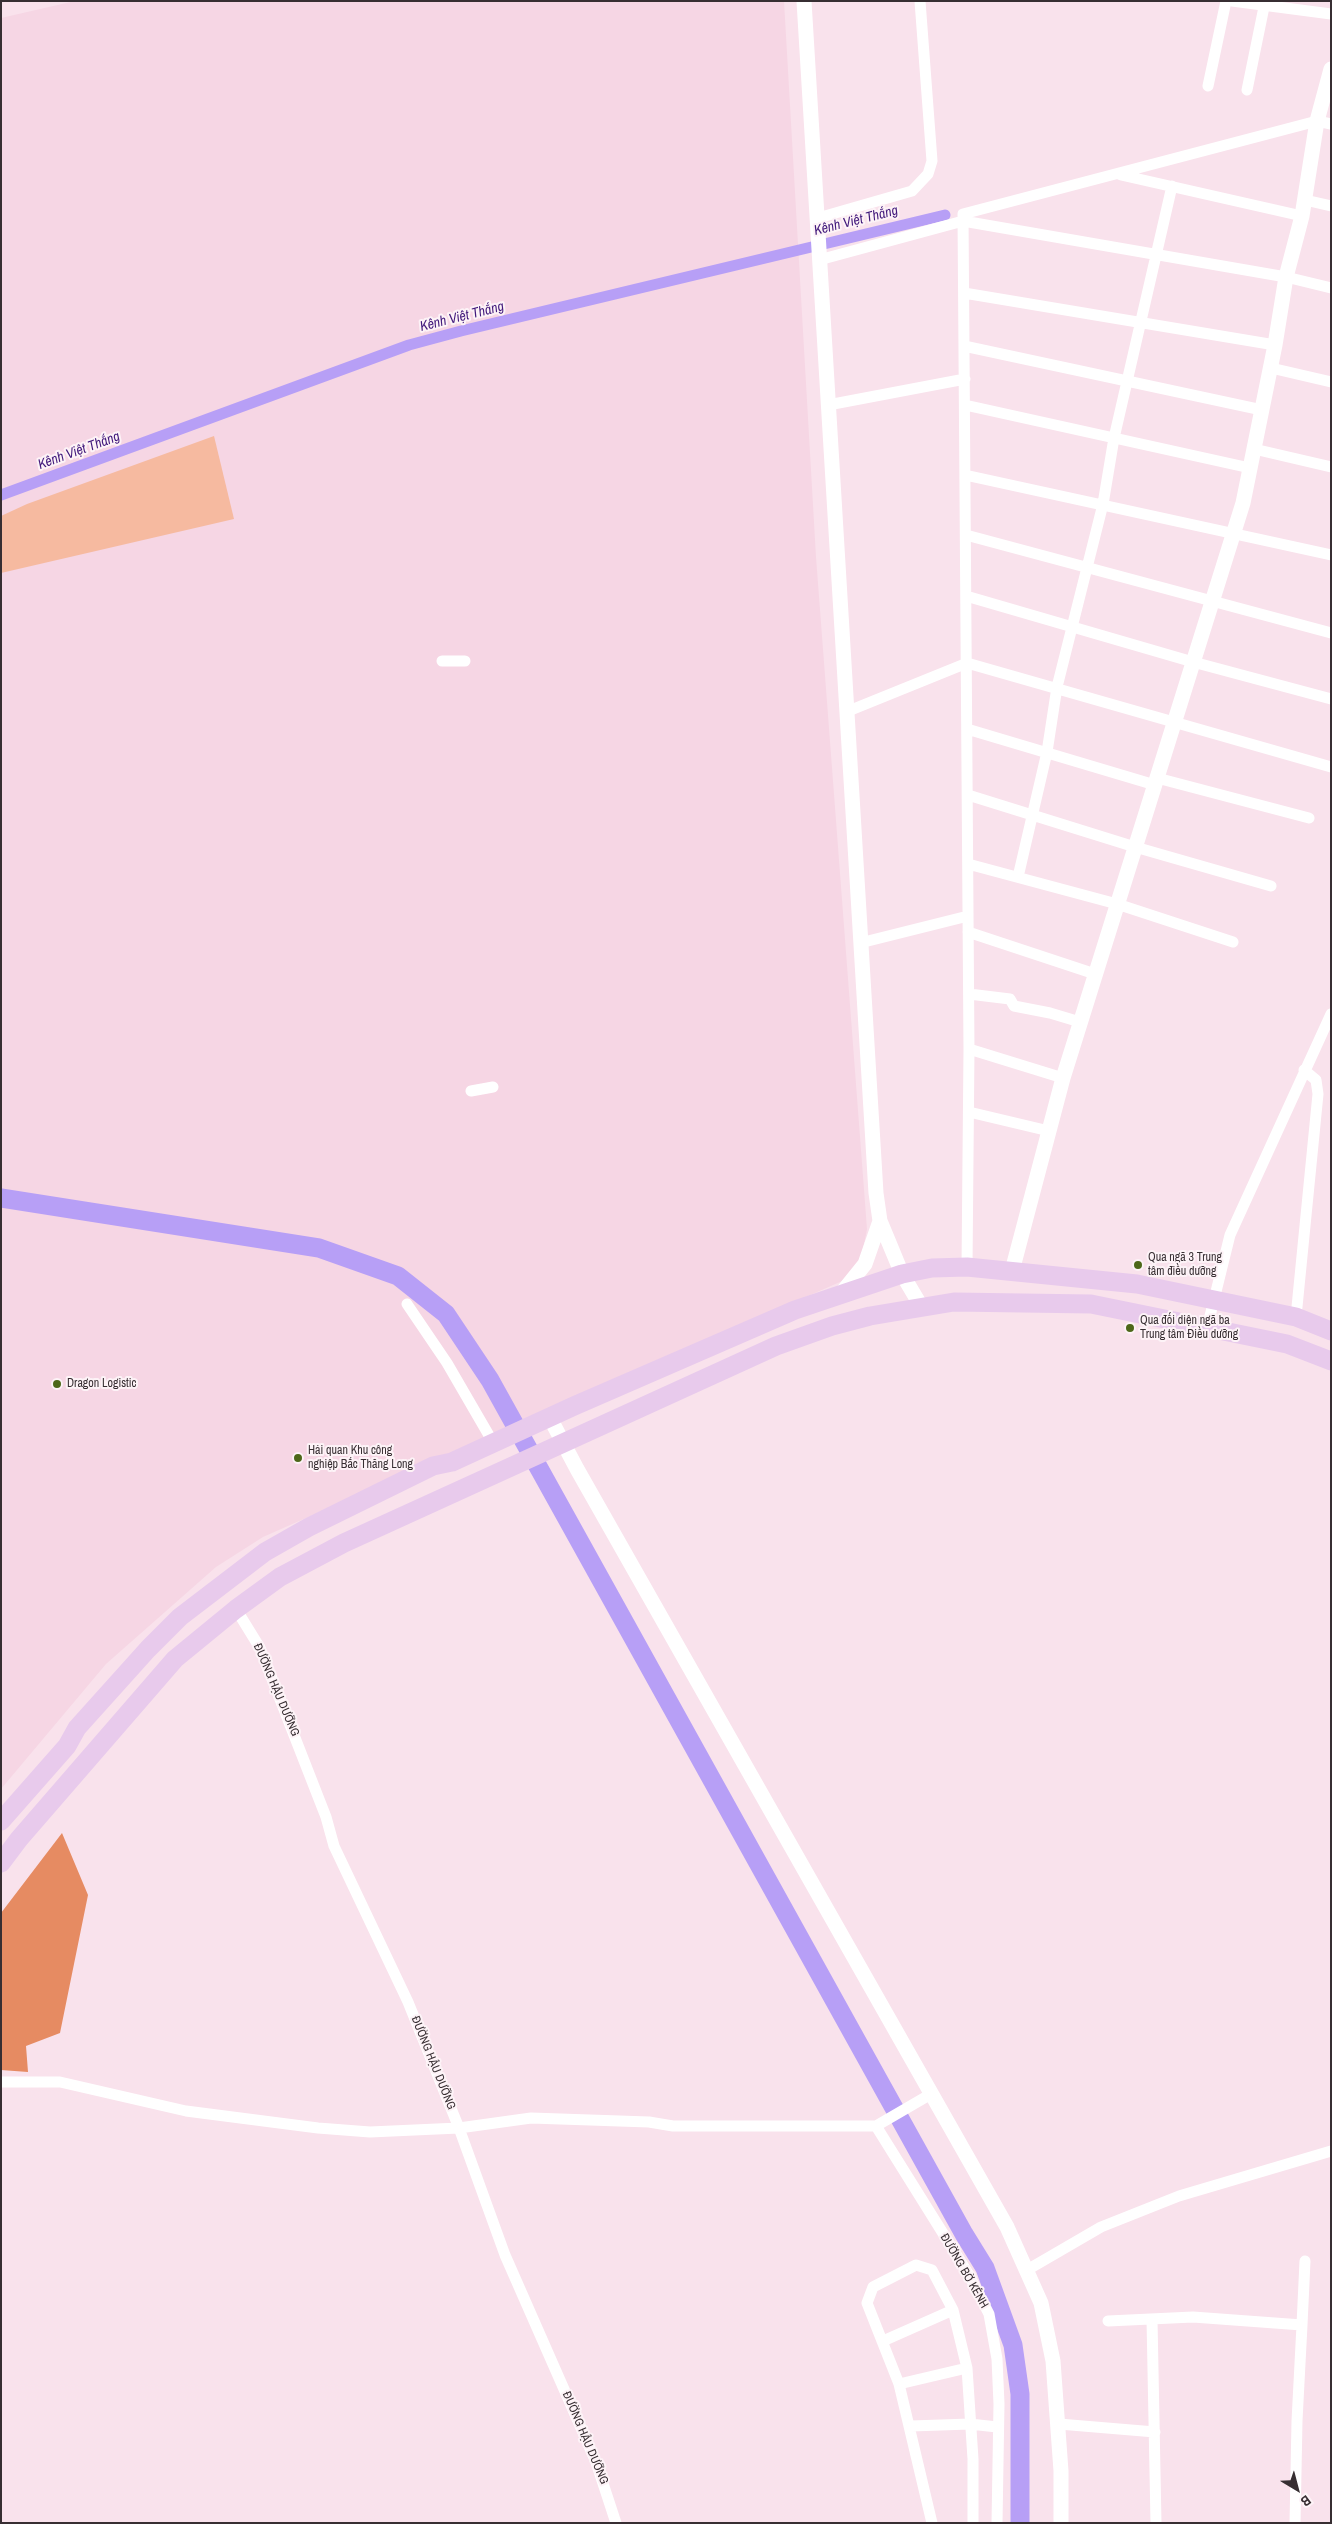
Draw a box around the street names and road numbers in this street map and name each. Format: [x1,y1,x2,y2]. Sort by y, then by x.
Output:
street label: ĐƯỜNG HẬU DƯỠNG [250,1641,302,1739]
street label: ĐƯỜNG HẬU DƯỠNG [408,2014,458,2112]
street label: ĐƯỜNG BỜ KÊNH [937,2231,991,2311]
street label: ĐƯỜNG HẬU DƯỠNG [559,2389,611,2487]

